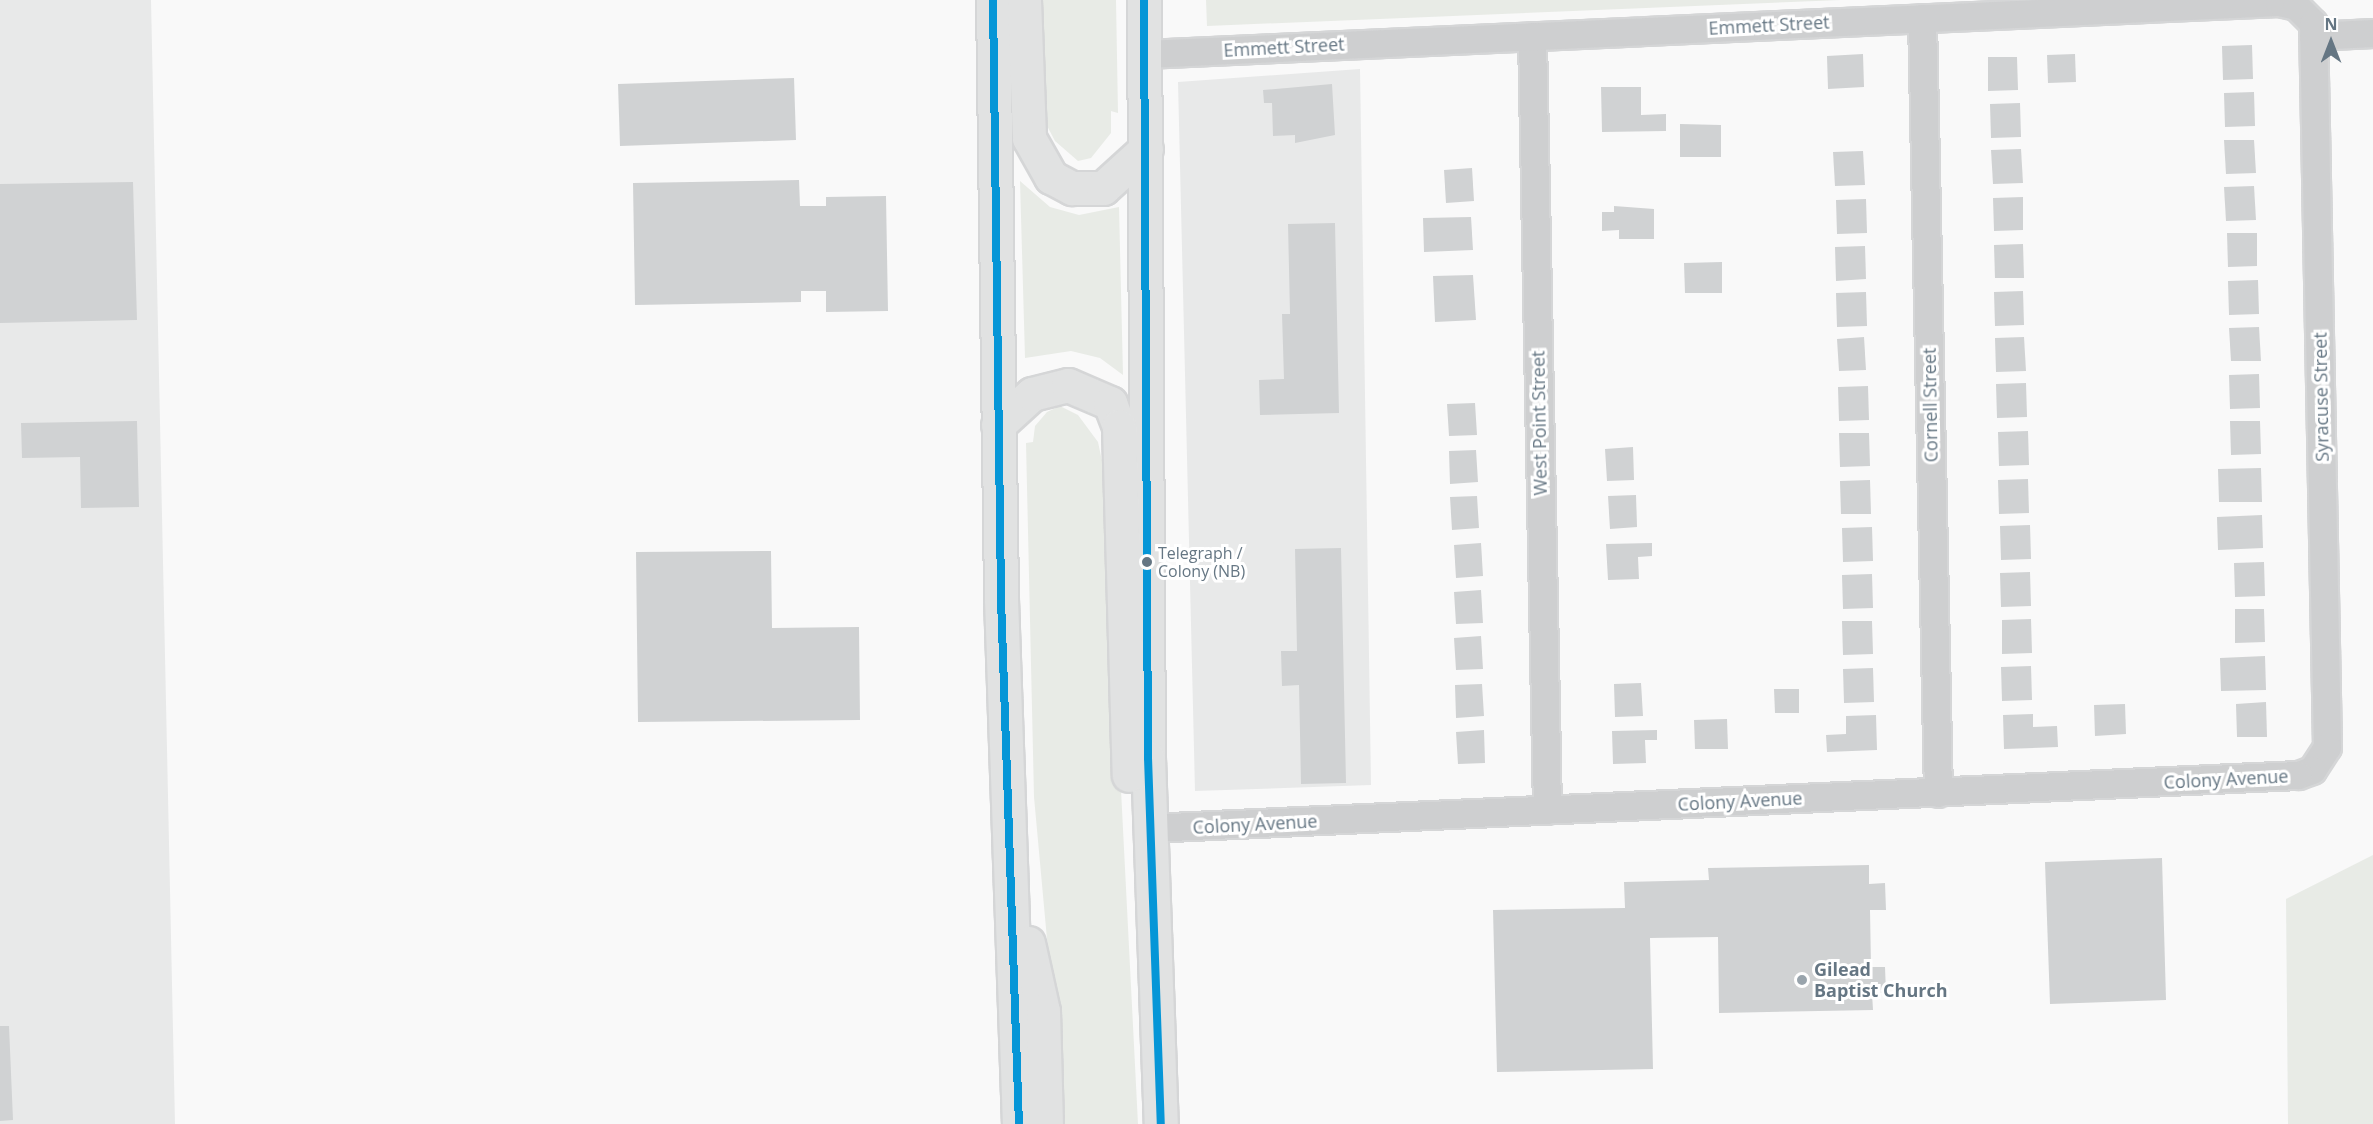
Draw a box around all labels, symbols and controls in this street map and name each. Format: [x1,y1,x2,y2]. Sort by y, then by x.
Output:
street label: Emmett Street [1708,11,1830,39]
north arrow [2301,12,2361,72]
text: N [2324,13,2338,35]
street label: Emmett Street [1223,33,1345,61]
street label: Syracuse Street [2309,332,2333,462]
street label: Cornell Street [1918,347,1942,463]
street label: West Point Street [1527,350,1551,496]
place label: Telegraph / Colony (NB) [1158,543,1245,581]
marker: Telegraph / Colony (NB) [1141,556,1153,568]
street label: Colony Avenue [2163,765,2289,793]
street label: Colony Avenue [1677,787,1803,815]
street label: Colony Avenue [1192,810,1318,838]
place label: Gilead Baptist Church [1814,959,1947,1002]
marker: Gilead Baptist Church [1795,973,1809,987]

